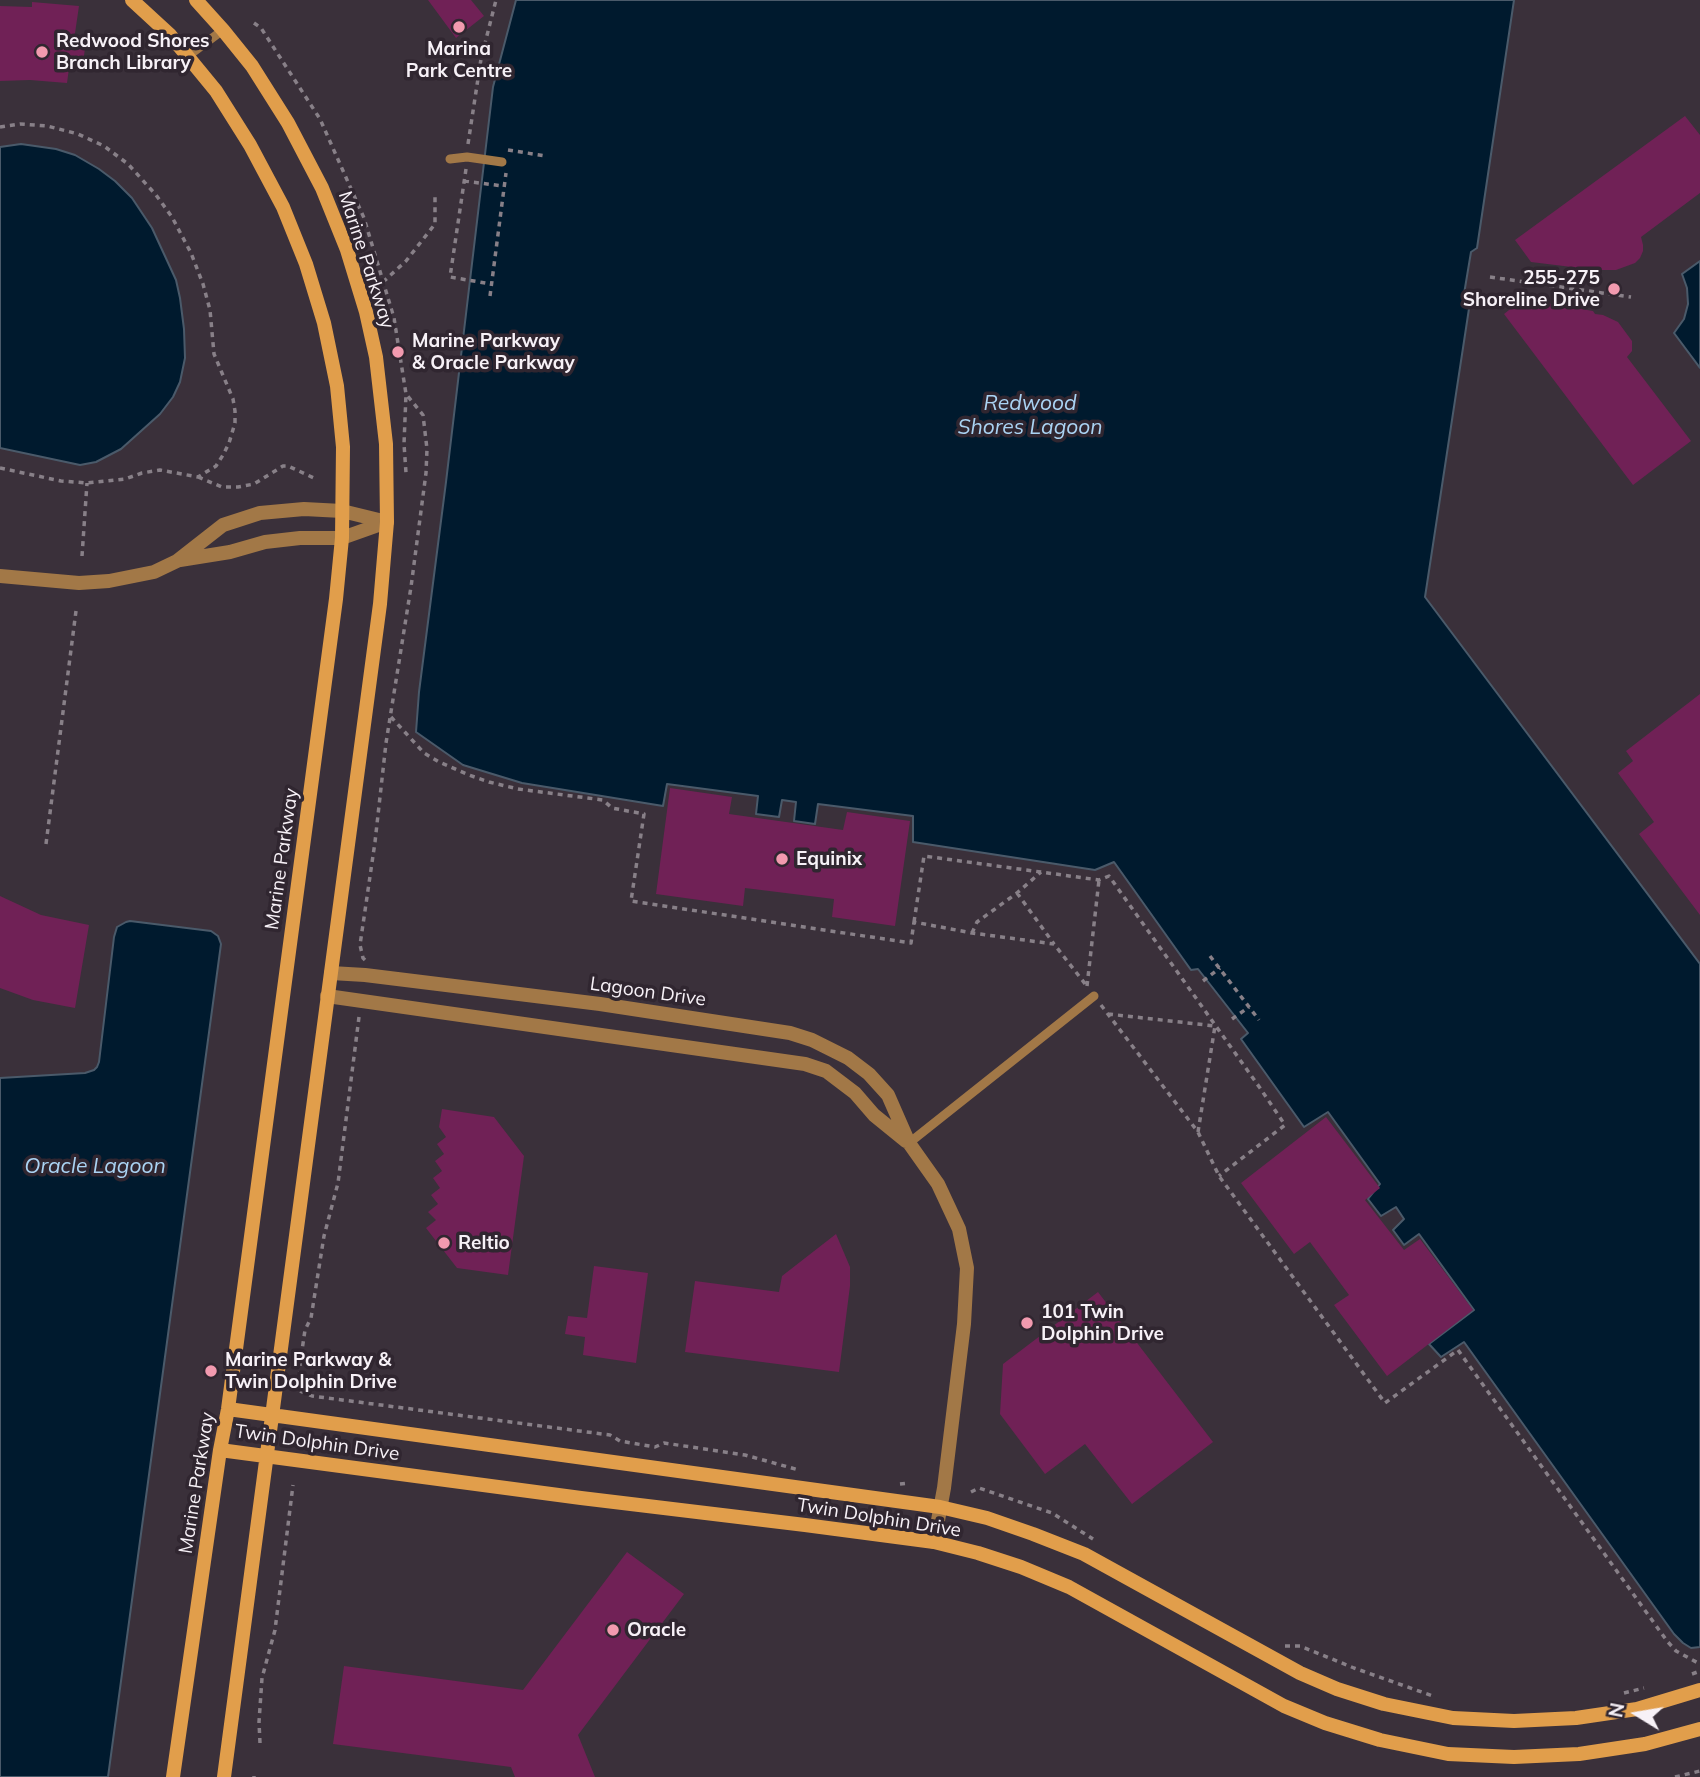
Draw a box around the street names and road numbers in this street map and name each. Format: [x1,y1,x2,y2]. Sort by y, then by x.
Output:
street label: Marine Parkway [333,189,399,331]
street label: Marine Parkway [261,787,303,931]
street label: Lagoon Drive [589,973,707,1011]
street label: Marine Parkway [175,1411,219,1555]
street label: Twin Dolphin Drive [233,1420,401,1466]
street label: Twin Dolphin Drive [795,1494,963,1542]

